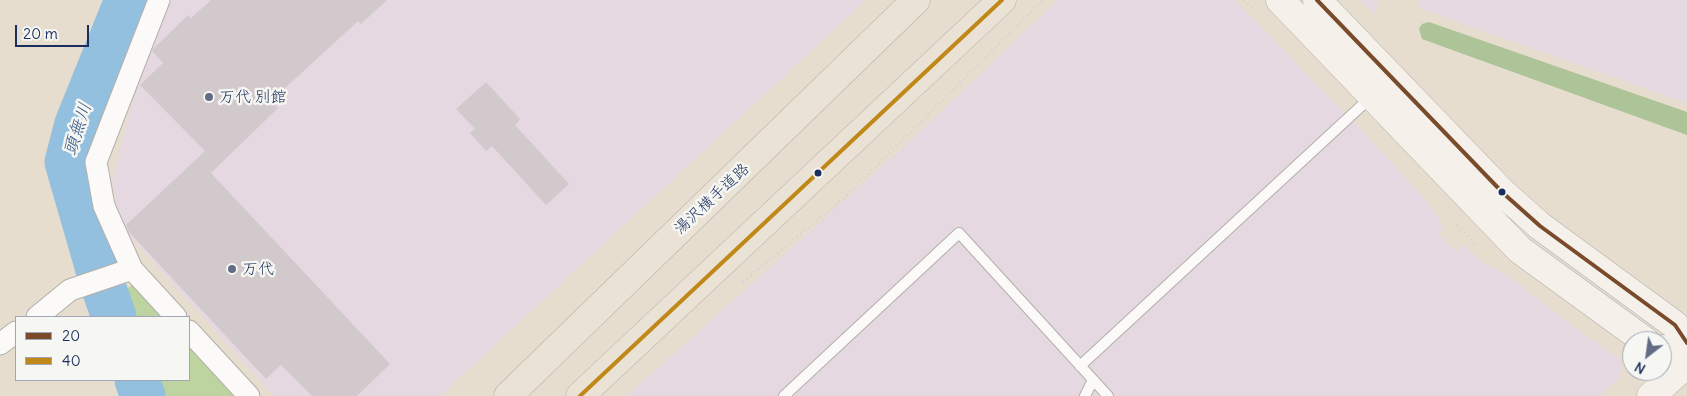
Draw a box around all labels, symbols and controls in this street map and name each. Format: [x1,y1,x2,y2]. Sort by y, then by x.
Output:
scale bar [18,15,91,47]
text: 20 m [23,24,58,43]
place label: 万代 別館 [219,87,287,107]
marker: 万代 別館 [203,91,215,103]
water label: 頭無川 [59,100,97,158]
street label: 湯沢横手道路 [670,159,754,239]
unlabelled marker [813,168,823,178]
unlabelled marker [1497,187,1507,197]
place label: 万代 [242,259,274,279]
marker: 万代 [226,263,238,275]
legend [15,316,190,381]
text: 20 [62,326,80,345]
north arrow [1622,331,1672,381]
text: 40 [62,351,81,370]
text: N [1631,358,1649,378]

